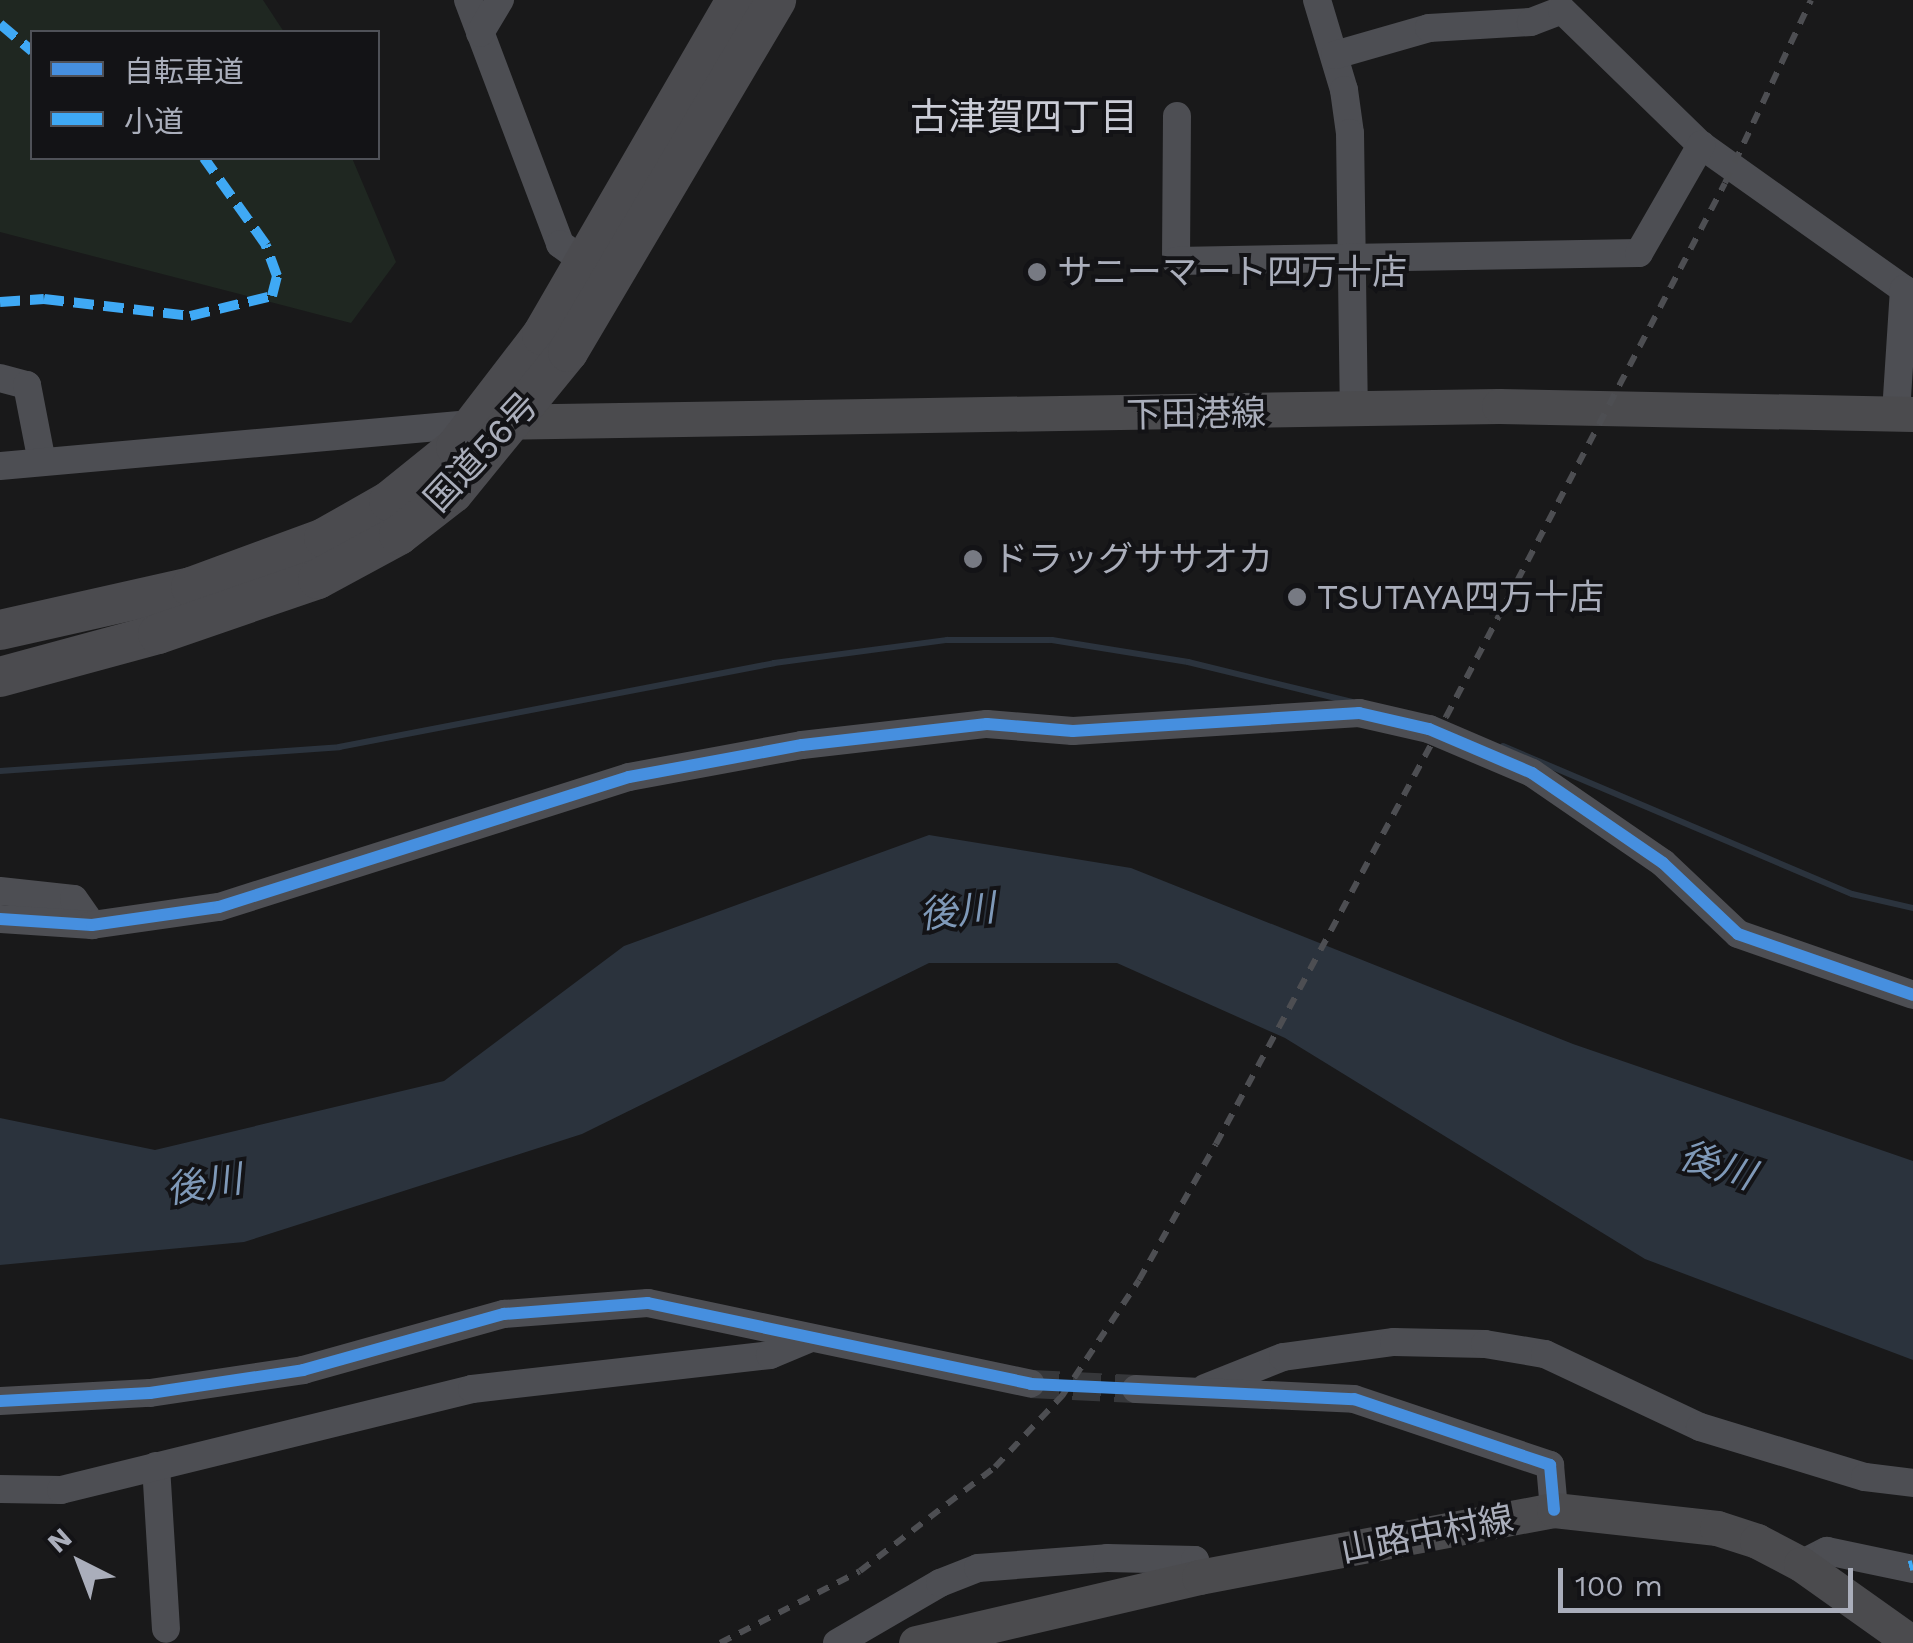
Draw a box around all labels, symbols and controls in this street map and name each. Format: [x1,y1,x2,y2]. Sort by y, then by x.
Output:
legend [30,30,380,160]
text: 自転車道 [124,54,244,89]
district label: 古津賀四丁目 [910,95,1138,141]
text: 小道 [124,104,184,139]
place label: サニーマート四万十店 [1057,251,1407,293]
marker: サニーマート四万十店 [1026,261,1048,283]
street label: 国道56号 [416,384,546,520]
street label: 下田港線 [1126,392,1266,436]
place label: ドラッグササオカ [993,538,1273,580]
marker: ドラッグササオカ [962,548,984,570]
place label: TSUTAYA四万十店 [1317,576,1604,618]
marker: TSUTAYA四万十店 [1286,586,1308,608]
water label: 後川 [917,885,997,939]
water label: 後川 [1674,1133,1760,1199]
water label: 後川 [163,1157,245,1213]
street label: 山路中村線 [1337,1497,1517,1571]
north arrow [30,1513,130,1613]
text: N [41,1521,78,1560]
scale bar [1563,1548,1858,1610]
text: 100 m [1575,1568,1663,1603]

